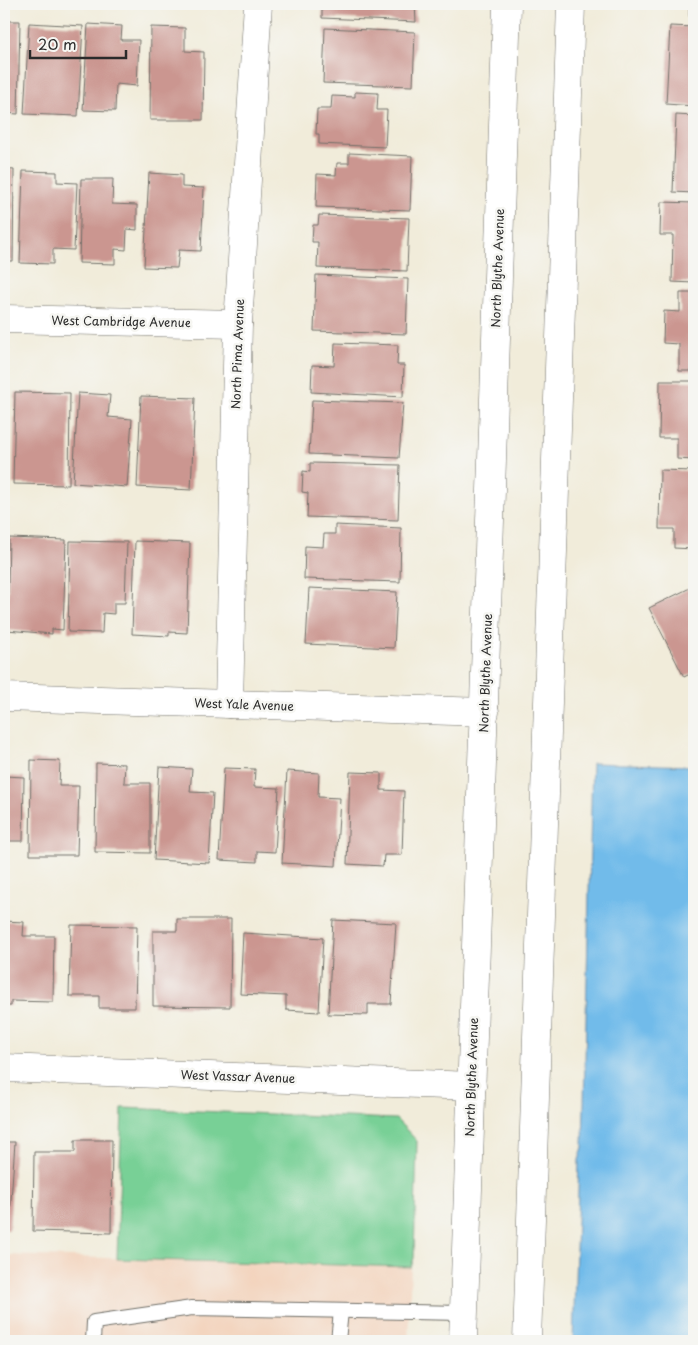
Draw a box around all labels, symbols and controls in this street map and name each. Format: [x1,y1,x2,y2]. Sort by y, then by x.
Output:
scale bar [30,28,126,60]
text: 20 m [38,32,77,55]
street label: North Blythe Avenue [486,208,508,328]
street label: North Pima Avenue [226,298,248,410]
street label: West Cambridge Avenue [51,311,191,331]
street label: North Blythe Avenue [474,613,496,733]
street label: West Yale Avenue [194,693,295,715]
street label: North Blythe Avenue [460,1017,482,1137]
street label: West Vassar Avenue [180,1065,296,1087]

